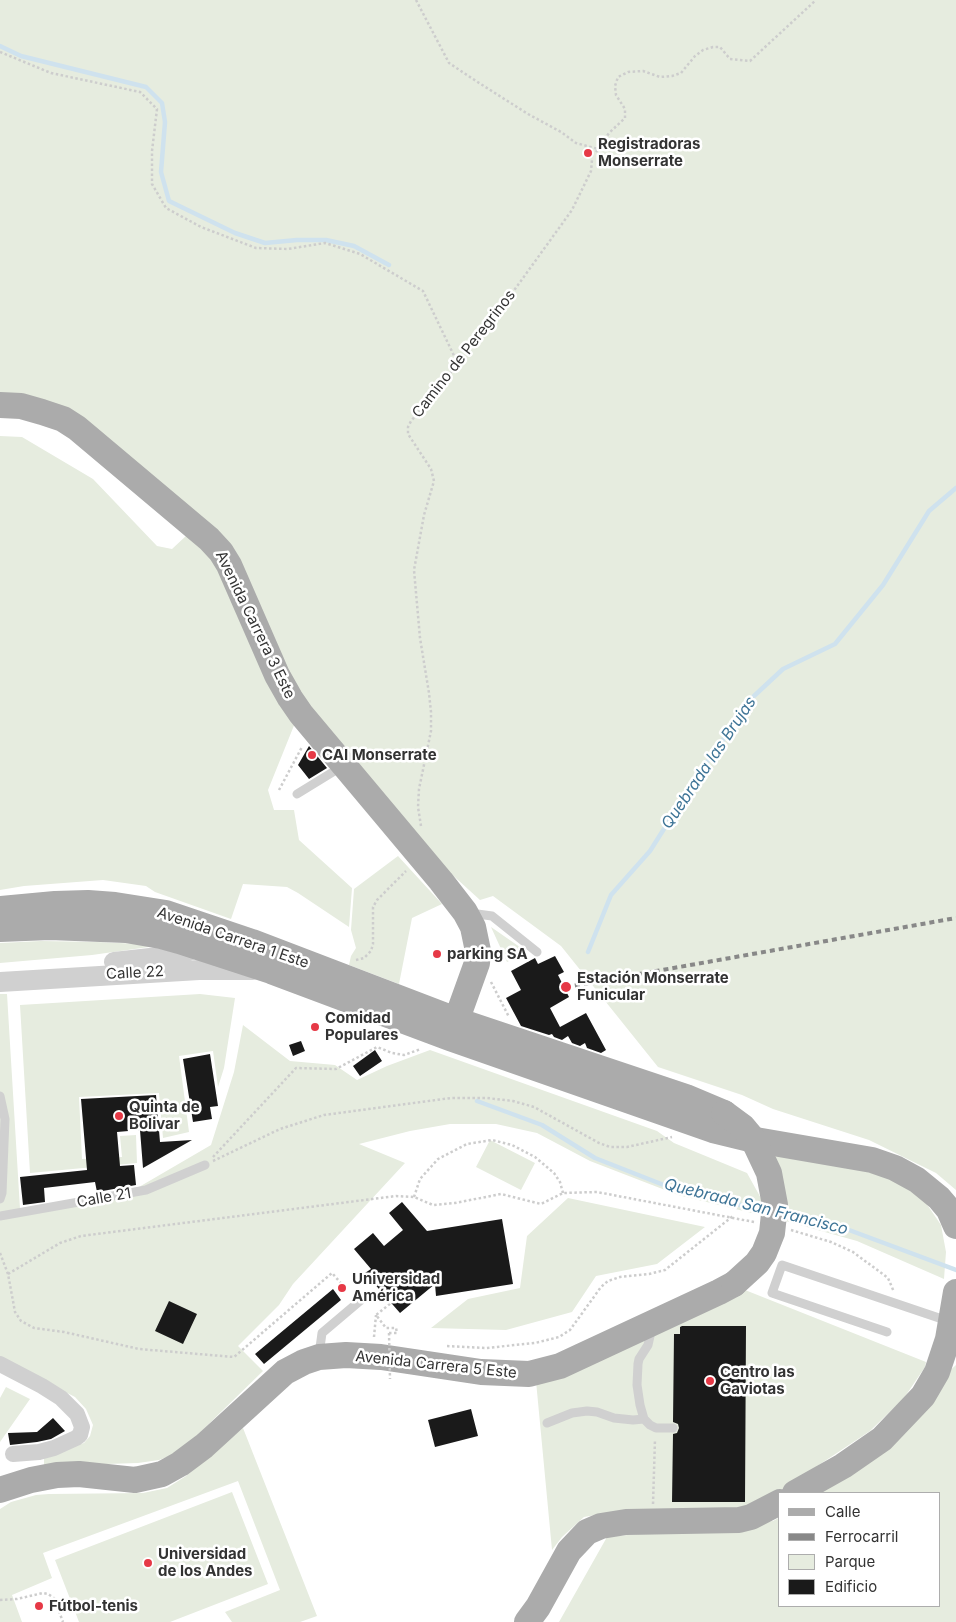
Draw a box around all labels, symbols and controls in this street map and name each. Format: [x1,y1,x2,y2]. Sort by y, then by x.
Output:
place label: Registradoras Monserrate [598,135,700,170]
marker: Registradoras Monserrate [582,147,594,159]
street label: Camino de Peregrinos [409,287,519,421]
street label: Avenida Carrera 3 Este [211,548,299,702]
water label: Quebrada las Brujas [658,693,760,833]
place label: CAI Monserrate [322,746,437,764]
marker: CAI Monserrate [306,749,318,761]
street label: Avenida Carrera 1 Este [155,904,311,972]
place label: parking SA [447,945,528,963]
marker: parking SA [431,948,443,960]
street label: Calle 22 [106,962,164,984]
place label: Estación Monserrate Funicular [577,969,729,1004]
marker: Estación Monserrate Funicular [559,980,573,994]
place label: Comidad Populares [325,1009,398,1044]
marker: Comidad Populares [309,1021,321,1033]
place label: Quinta de Bolivar [129,1098,200,1133]
marker: Quinta de Bolivar [113,1110,125,1122]
water label: Quebrada San Francisco [662,1175,850,1239]
street label: Calle 21 [75,1184,133,1212]
place label: Universidad América [352,1270,440,1305]
marker: Universidad América [336,1282,348,1294]
street label: Avenida Carrera 5 Este [355,1348,517,1382]
place label: Centro las Gaviotas [720,1363,795,1398]
marker: Centro las Gaviotas [704,1375,716,1387]
legend [778,1492,941,1607]
text: Calle [825,1502,860,1521]
text: Ferrocarril [825,1527,898,1546]
place label: Universidad de los Andes [158,1545,252,1580]
text: Parque [825,1552,875,1571]
marker: Universidad de los Andes [142,1557,154,1569]
text: Edificio [825,1577,877,1596]
place label: Fútbol-tenis [49,1597,138,1615]
marker: Fútbol-tenis [33,1600,45,1612]

